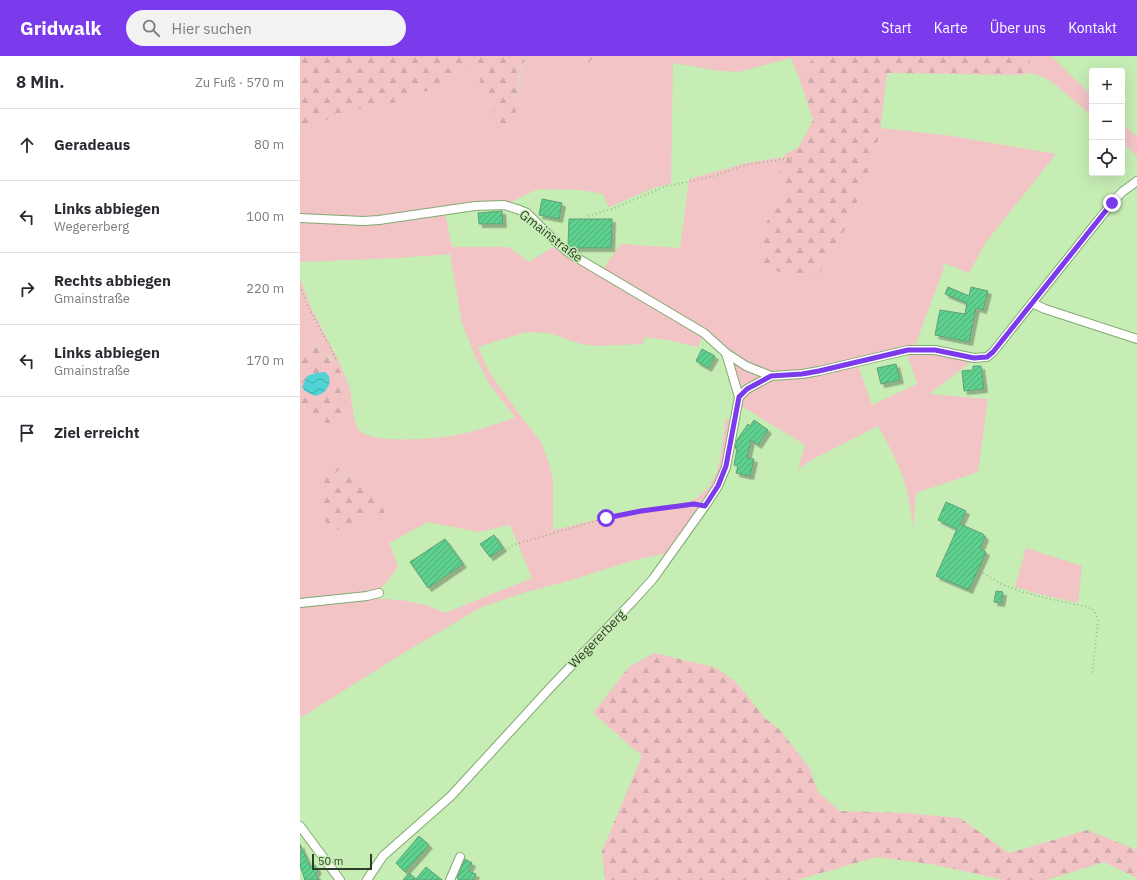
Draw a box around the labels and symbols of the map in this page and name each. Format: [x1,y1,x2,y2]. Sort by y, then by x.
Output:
route end [1103,194,1121,212]
street label: Gmainstraße [516,206,586,266]
route start [597,509,615,527]
street label: Wegererberg [565,606,629,672]
scale bar [312,852,372,871]

